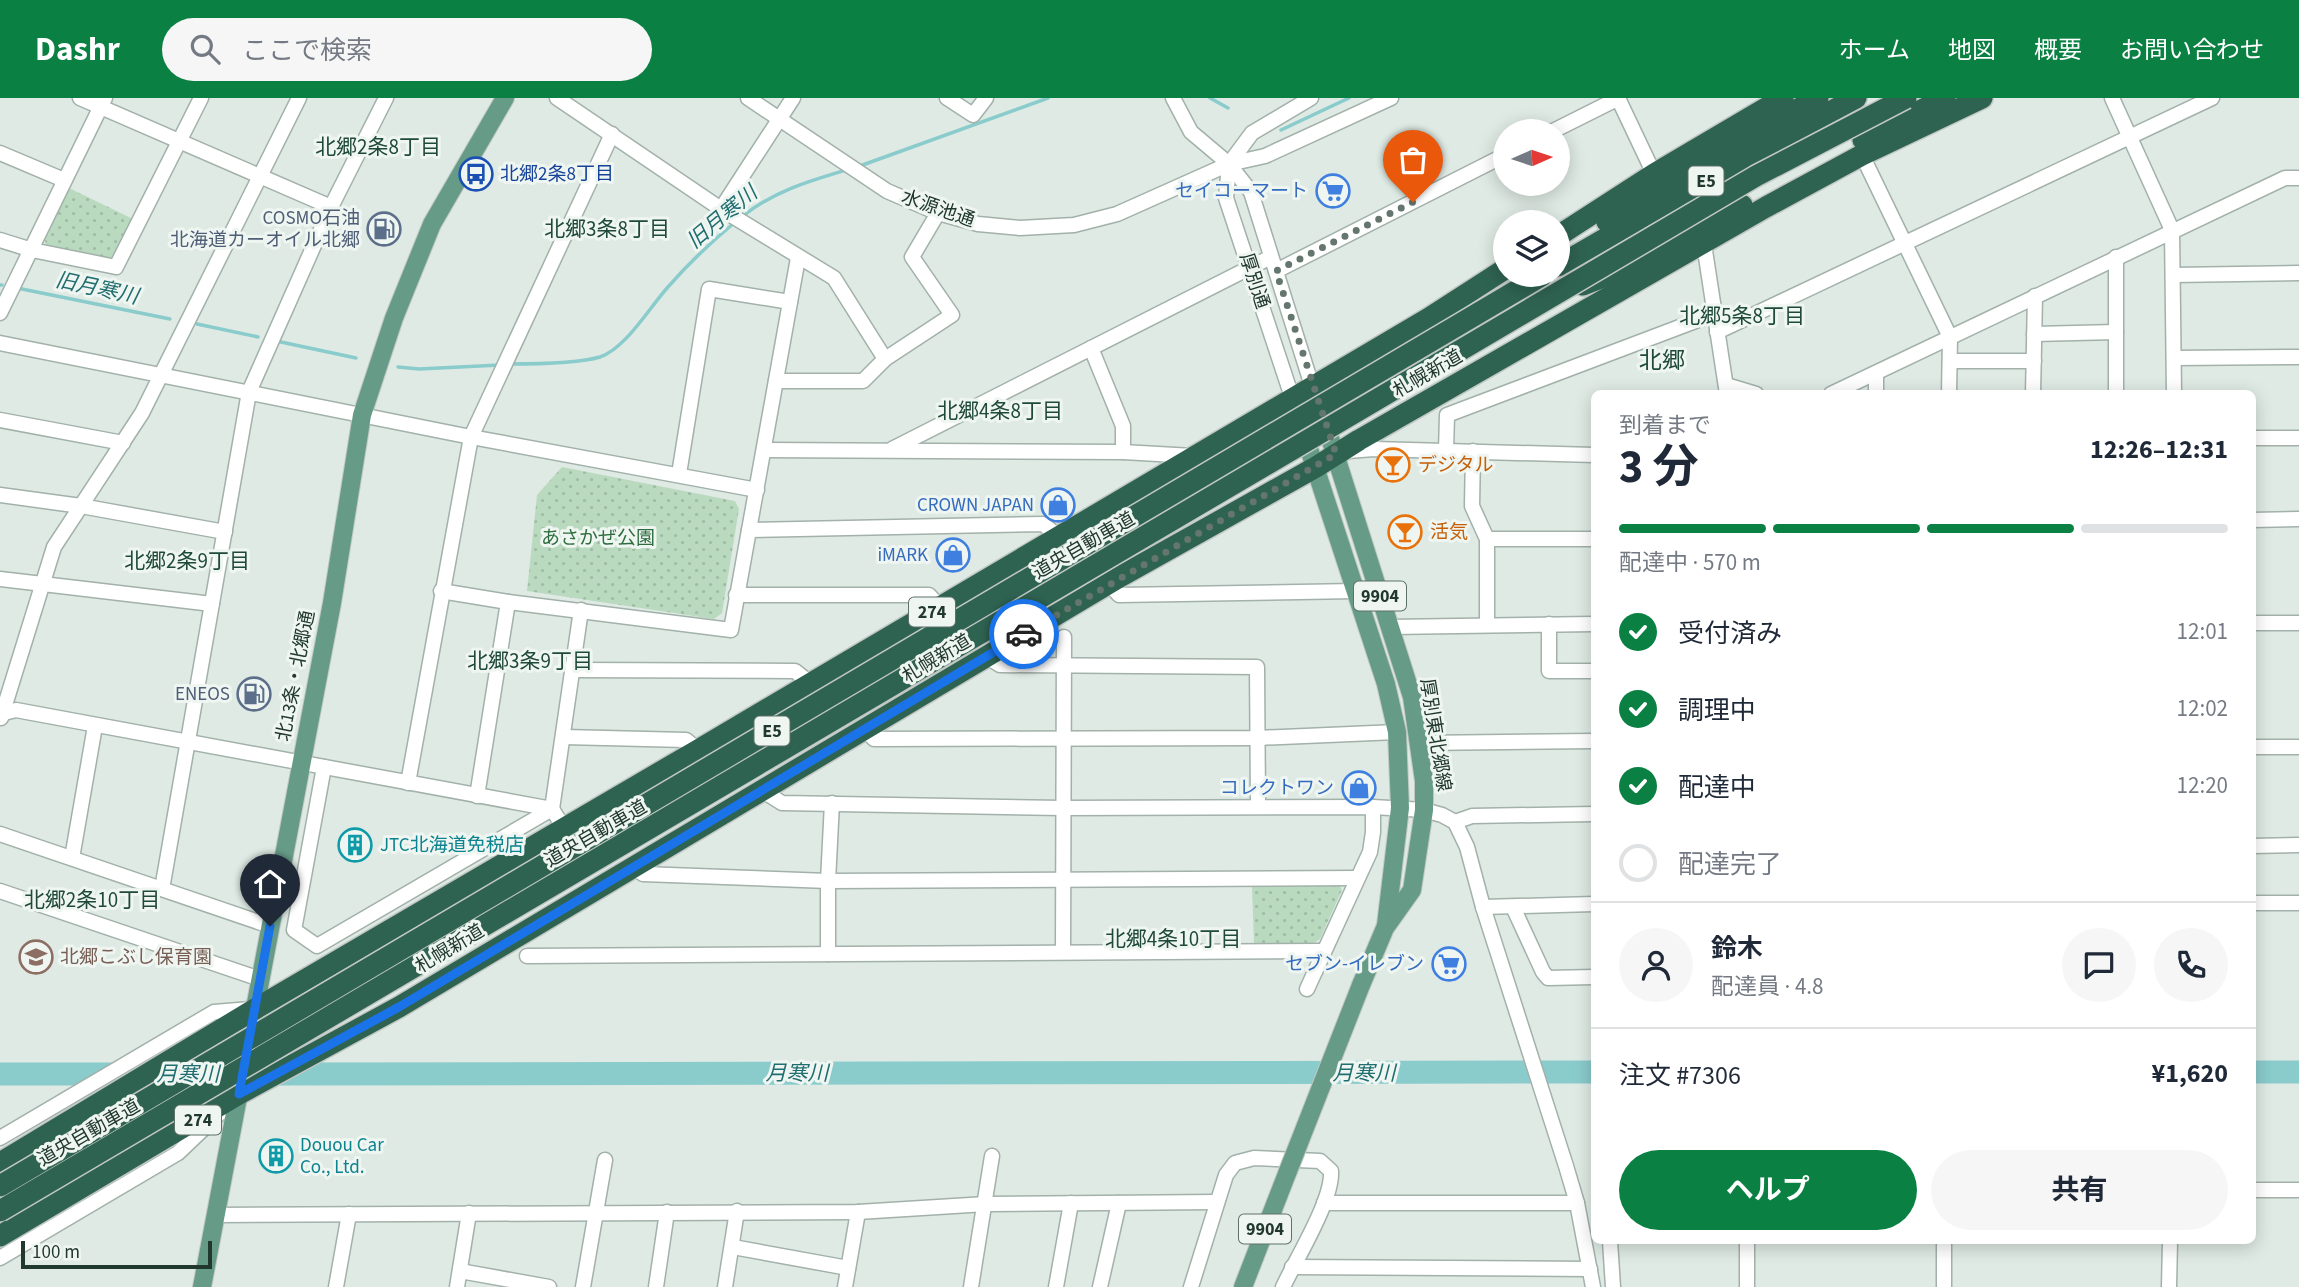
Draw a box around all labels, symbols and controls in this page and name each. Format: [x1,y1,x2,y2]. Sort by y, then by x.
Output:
search box [162,18,652,81]
text: Dashr [35,26,120,73]
icon: search [186,30,224,68]
text: ここで検索 [242,32,372,69]
text: ホーム [1839,33,1910,68]
text: 地図 [1948,33,1996,68]
text: 概要 [2034,33,2082,68]
text: お問い合わせ [2120,33,2264,68]
north arrow [1493,119,1570,196]
map controls [1493,119,1570,287]
pin [1383,130,1443,202]
district label: 北郷2条8丁目 [315,132,441,162]
icon: bag [1394,141,1432,179]
bus stop icon: 北郷2条8丁目 [457,155,495,193]
place label: 北郷2条8丁目 [500,161,614,188]
road number: E5 [1688,166,1724,196]
supermarket icon: セイコーマート [1314,172,1352,210]
water label: 旧月寒川 [680,177,765,255]
place label: セイコーマート [1175,178,1308,205]
street label: 水源池通 [898,184,978,234]
place label: COSMO石油 北海道カーオイル北郷 [170,205,360,254]
fuel station icon: COSMO石油 北海道カーオイル北郷 [365,210,403,248]
button: layers [1493,210,1570,287]
district label: 北郷3条8丁目 [544,214,670,244]
street label: 厚別通 [1232,250,1276,312]
water label: 旧月寒川 [53,265,143,312]
district label: 北郷5条8丁目 [1679,301,1805,331]
street label: 札幌新道 [1388,343,1468,405]
district label: 北郷 [1639,344,1685,377]
district label: 北郷4条8丁目 [937,396,1063,426]
text: 到着まで [1619,409,1711,442]
text: 12:26–12:31 [2090,431,2228,468]
text: 3 分 [1619,435,1699,500]
bar icon: デジタル [1374,446,1412,484]
place label: デジタル [1418,452,1494,479]
shop icon: CROWN JAPAN [1039,486,1077,524]
place label: CROWN JAPAN [917,492,1034,519]
street label: 道央自動車道 [1028,506,1140,586]
bar icon: 活気 [1386,513,1424,551]
place label: 活気 [1430,519,1468,546]
park label: あさかぜ公園 [541,525,655,552]
shop icon: iMARK [934,536,972,574]
place label: iMARK [877,542,928,569]
district label: 北郷2条9丁目 [124,546,250,576]
text: 配達中 · 570 m [1619,546,1761,579]
road number: 9904 [1354,582,1406,610]
road number: 274 [909,598,955,626]
courier [989,599,1059,669]
street label: 北13条・北郷通 [270,608,322,744]
icon: check [1619,613,1657,651]
icon: car [1005,615,1043,653]
text: 受付済み [1678,615,1782,652]
text: 12:01 [2177,615,2228,648]
street label: 札幌新道 [897,628,977,690]
district label: 北郷3条9丁目 [467,646,593,676]
fuel station icon: ENEOS [235,675,273,713]
street label: 厚別東北郷線 [1413,677,1457,793]
place label: ENEOS [175,681,230,708]
icon: check [1619,690,1657,728]
text: 調理中 [1678,692,1756,729]
text: 12:02 [2177,692,2228,725]
road number: E5 [754,716,790,746]
icon: check [1619,767,1657,805]
shop icon: コレクトワン [1340,769,1378,807]
text: 配達中 [1678,769,1756,806]
text: 12:20 [2177,769,2228,802]
place label: コレクトワン [1220,775,1334,802]
street label: 道央自動車道 [540,794,652,874]
building icon: JTC北海道免税店 [336,826,374,864]
place label: JTC北海道免税店 [380,832,524,859]
text: 配達完了 [1678,846,1782,883]
pin [240,854,300,926]
icon: home [251,865,289,903]
district label: 北郷2条10丁目 [24,885,160,915]
street label: 札幌新道 [410,918,490,980]
district label: 北郷4条10丁目 [1105,924,1241,954]
button: person [1619,928,1693,1002]
button: chat [2062,928,2136,1002]
button: phone [2154,928,2228,1002]
text: 鈴木 [1711,930,1763,967]
school or university icon: 北郷こぶし保育園 [17,938,55,976]
place label: 北郷こぶし保育園 [60,944,212,971]
supermarket icon: セブン-イレブン [1430,945,1468,983]
place label: セブン-イレブン [1285,951,1424,978]
text: 配達員 · 4.8 [1711,970,1824,1003]
text: ¥1,620 [2152,1055,2228,1092]
text: 注文 #7306 [1619,1057,1741,1094]
water label: 月寒川 [766,1058,830,1088]
water label: 月寒川 [1333,1058,1397,1088]
water label: 月寒川 [157,1059,221,1089]
street label: 道央自動車道 [33,1093,145,1173]
road number: 274 [175,1105,221,1134]
place label: Douou Car Co., Ltd. [300,1132,384,1181]
building icon: Douou Car Co., Ltd. [257,1137,295,1175]
button: ヘルプ [1619,1150,1917,1230]
button: 共有 [1931,1150,2228,1230]
road number: 9904 [1239,1214,1291,1244]
scale bar [21,1238,212,1270]
text: 100 m [32,1239,80,1266]

